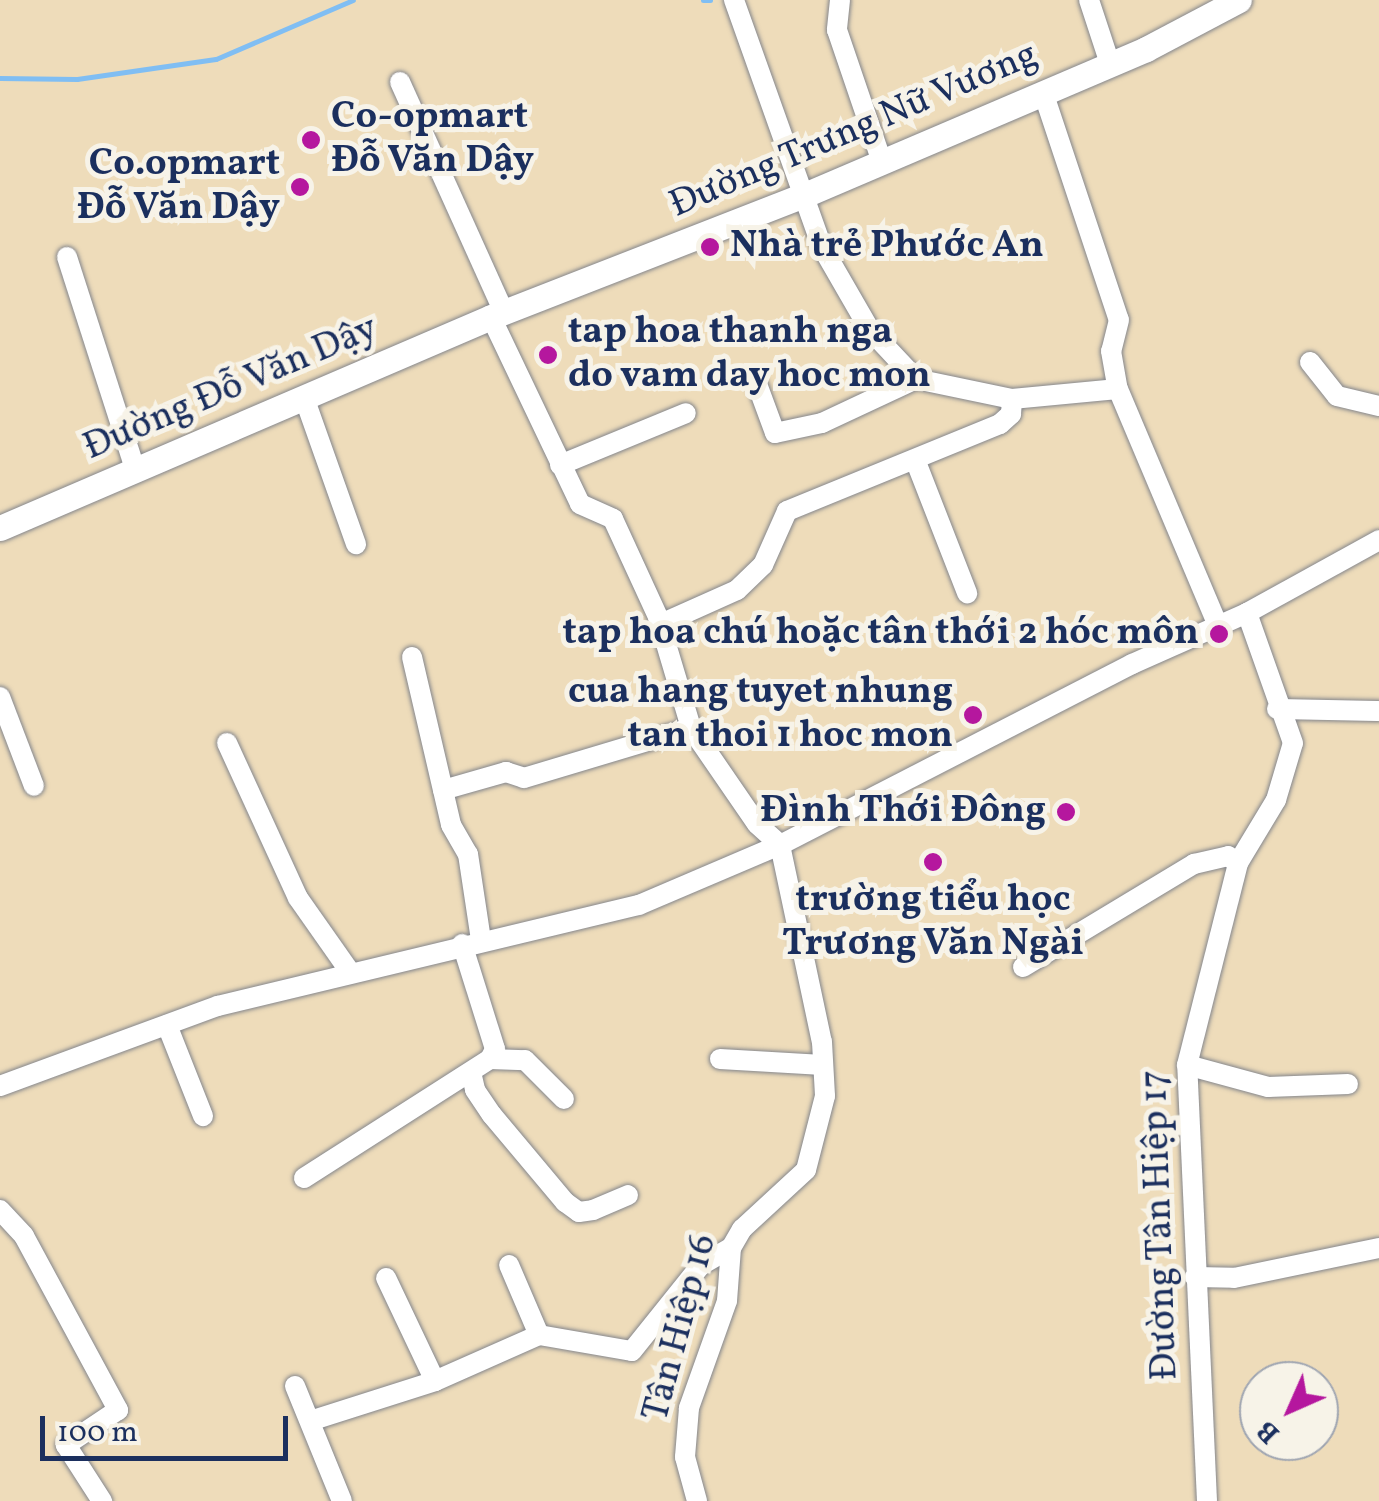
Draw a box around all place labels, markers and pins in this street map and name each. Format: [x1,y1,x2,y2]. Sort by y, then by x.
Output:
place label: Co-opmart Đỗ Văn Dậy [331,95,535,184]
marker: Co-opmart Đỗ Văn Dậy [300,129,322,151]
place label: Co.opmart Đỗ Văn Dậy [76,142,280,232]
marker: Co.opmart Đỗ Văn Dậy [289,176,311,198]
place label: Nhà trẻ Phước An [730,224,1044,270]
marker: Nhà trẻ Phước An [699,236,721,258]
place label: tap hoa thanh nga do vam day hoc mon [568,310,932,399]
marker: tap hoa thanh nga do vam day hoc mon [537,344,559,366]
place label: tap hoa chú hoặc tân thới 2 hóc môn [562,611,1199,657]
marker: tap hoa chú hoặc tân thới 2 hóc môn [1208,623,1230,645]
place label: cua hang tuyet nhung tan thoi 1 hoc mon [568,670,953,759]
marker: cua hang tuyet nhung tan thoi 1 hoc mon [962,704,984,726]
place label: Đình Thới Đông [759,789,1046,835]
marker: Đình Thới Đông [1055,801,1077,823]
marker: trường tiểu học Trương Văn Ngài [922,851,944,873]
place label: trường tiểu học Trương Văn Ngài [782,878,1084,968]

